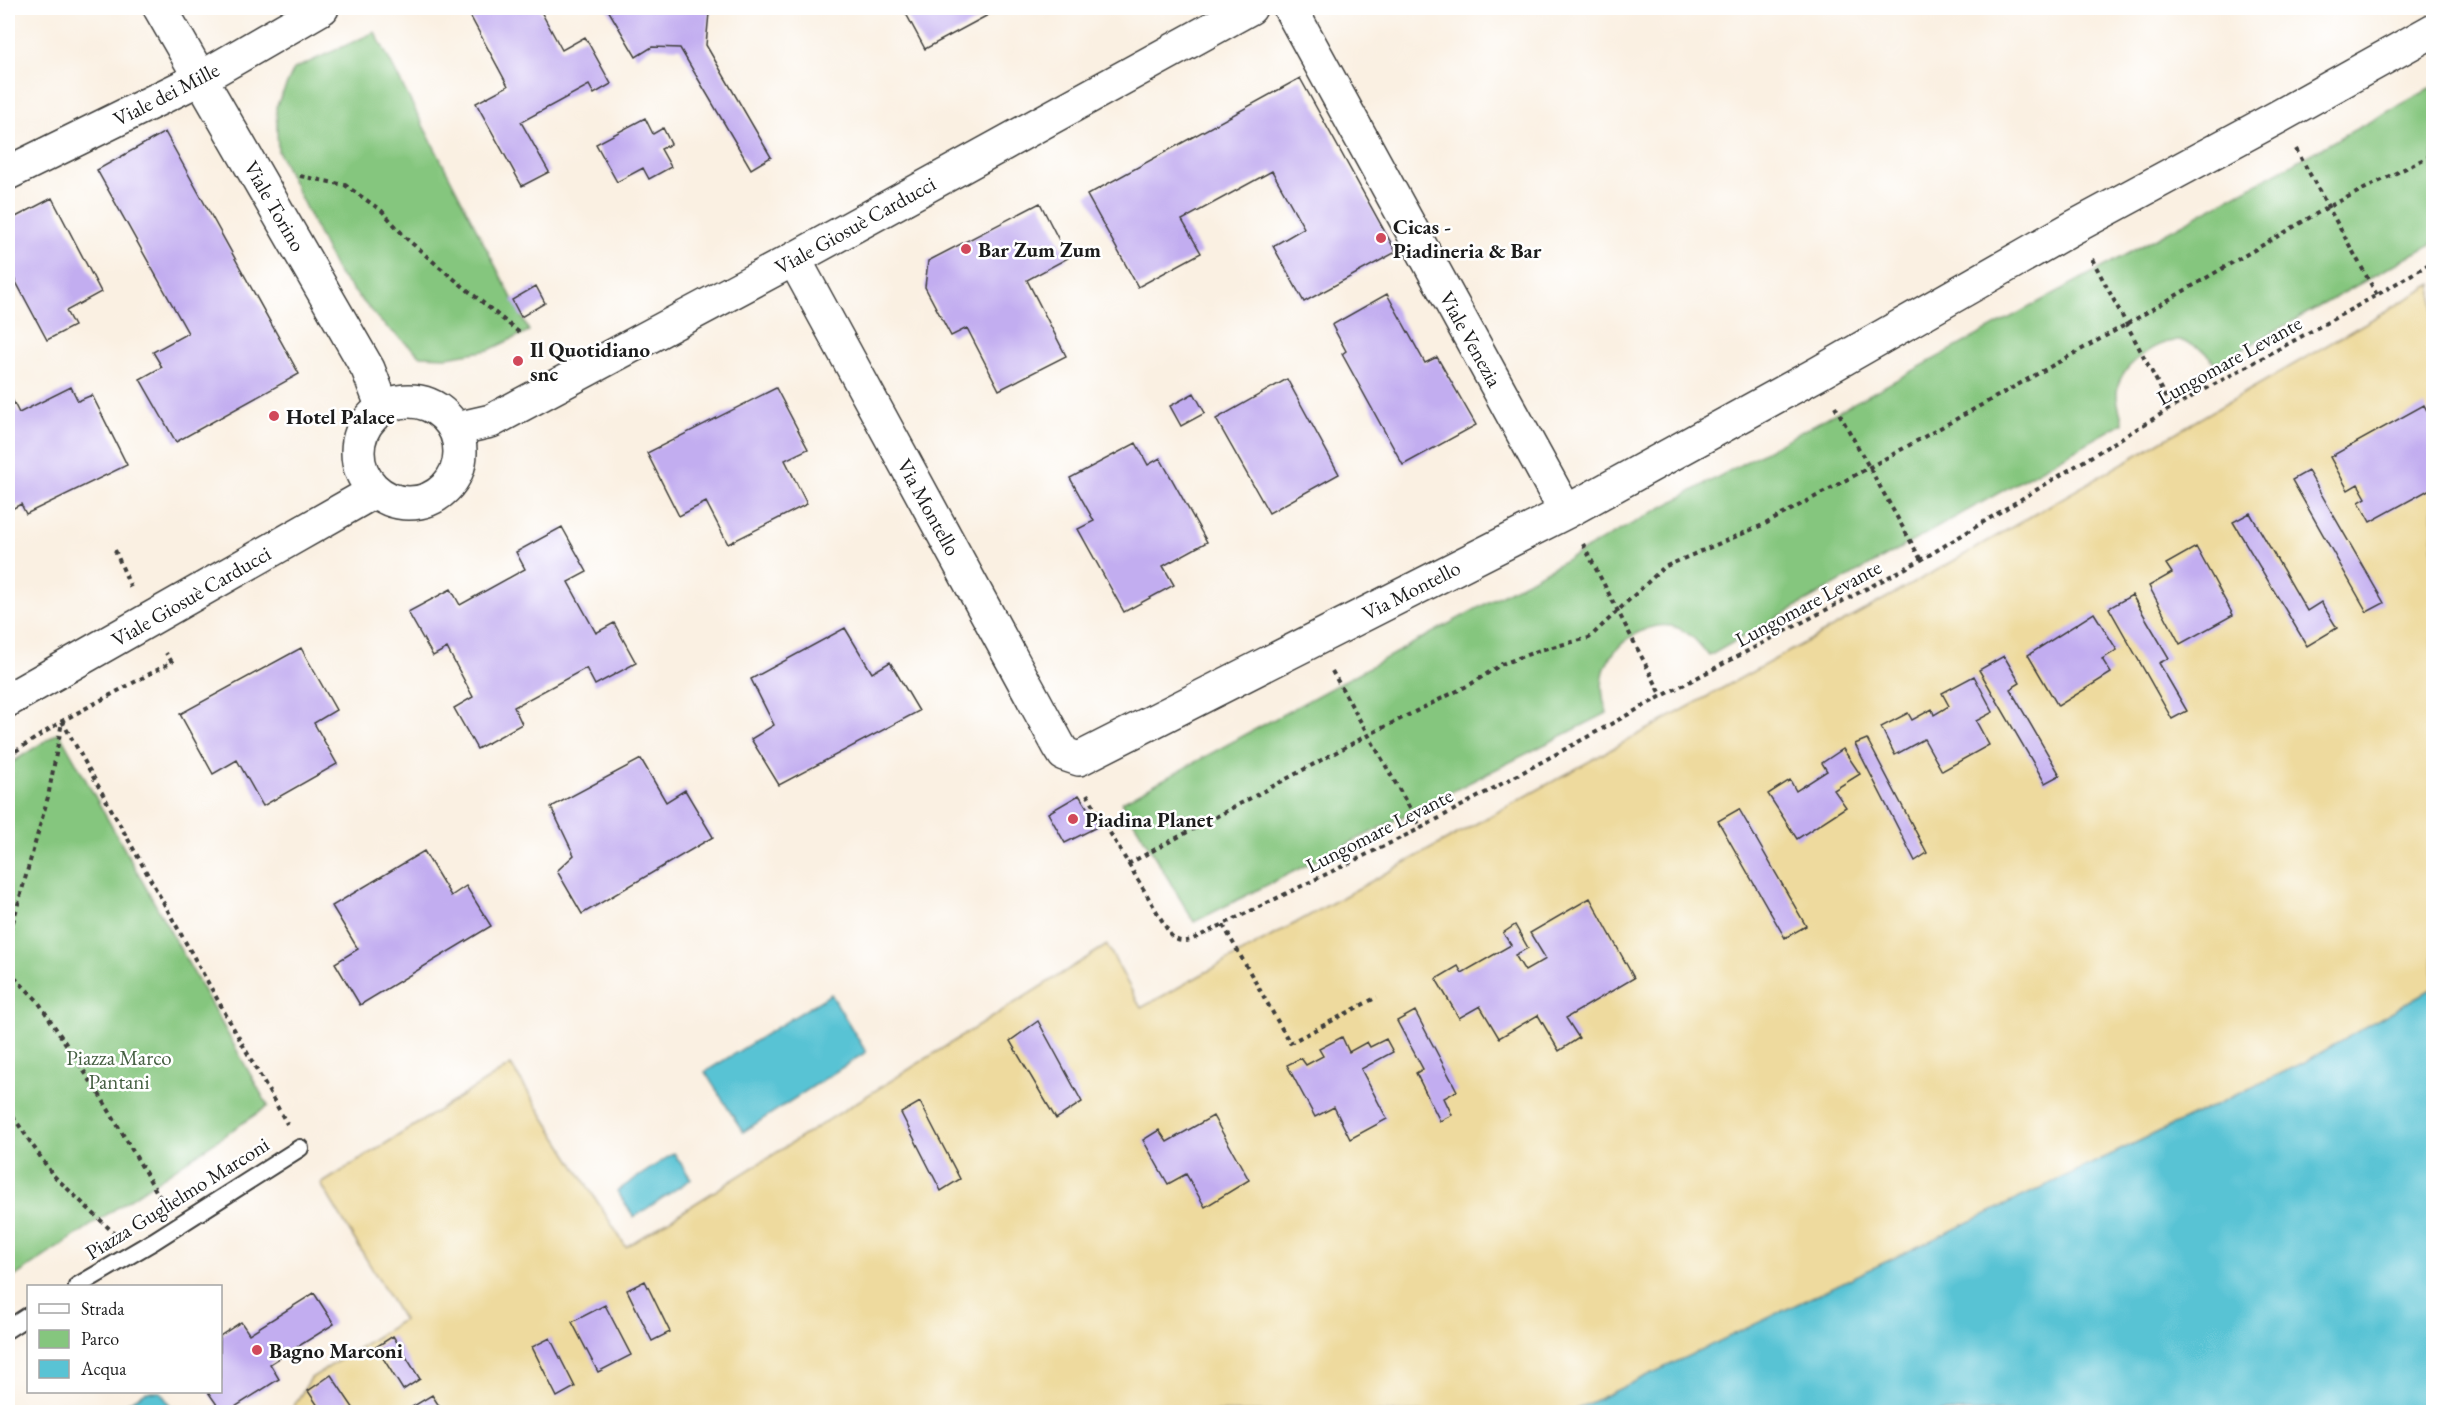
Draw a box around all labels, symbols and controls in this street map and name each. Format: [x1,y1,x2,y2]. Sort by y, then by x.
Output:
street label: Viale dei Mille [109,56,223,132]
street label: Viale Torino [238,156,312,256]
street label: Viale Giosuè Carducci [770,170,940,280]
place label: Cicas - Piadineria & Bar [1393,213,1542,264]
marker: Cicas - Piadineria & Bar [1374,231,1388,245]
place label: Bar Zum Zum [978,236,1101,263]
marker: Bar Zum Zum [959,242,973,256]
street label: Viale Venezia [1434,286,1509,392]
street label: Lungomare Levante [2152,309,2306,411]
place label: Il Quotidiano snc [530,336,650,387]
marker: Il Quotidiano snc [511,354,525,368]
place label: Hotel Palace [286,403,395,430]
marker: Hotel Palace [267,409,281,423]
street label: Via Montello [891,454,967,560]
street label: Viale Giosuè Carducci [106,539,276,653]
street label: Lungomare Levante [1730,553,1886,653]
street label: Via Montello [1357,554,1465,626]
street label: Lungomare Levante [1301,781,1457,879]
place label: Piadina Planet [1085,806,1214,833]
marker: Piadina Planet [1066,812,1080,826]
park label: Piazza Marco Pantani [66,1044,172,1095]
street label: Piazza Guglielmo Marconi [80,1130,274,1266]
legend [27,1285,222,1393]
text: Strada [81,1297,125,1320]
text: Parco [81,1327,119,1350]
place label: Bagno Marconi [269,1337,403,1364]
marker: Bagno Marconi [250,1343,264,1357]
text: Acqua [80,1357,127,1380]

